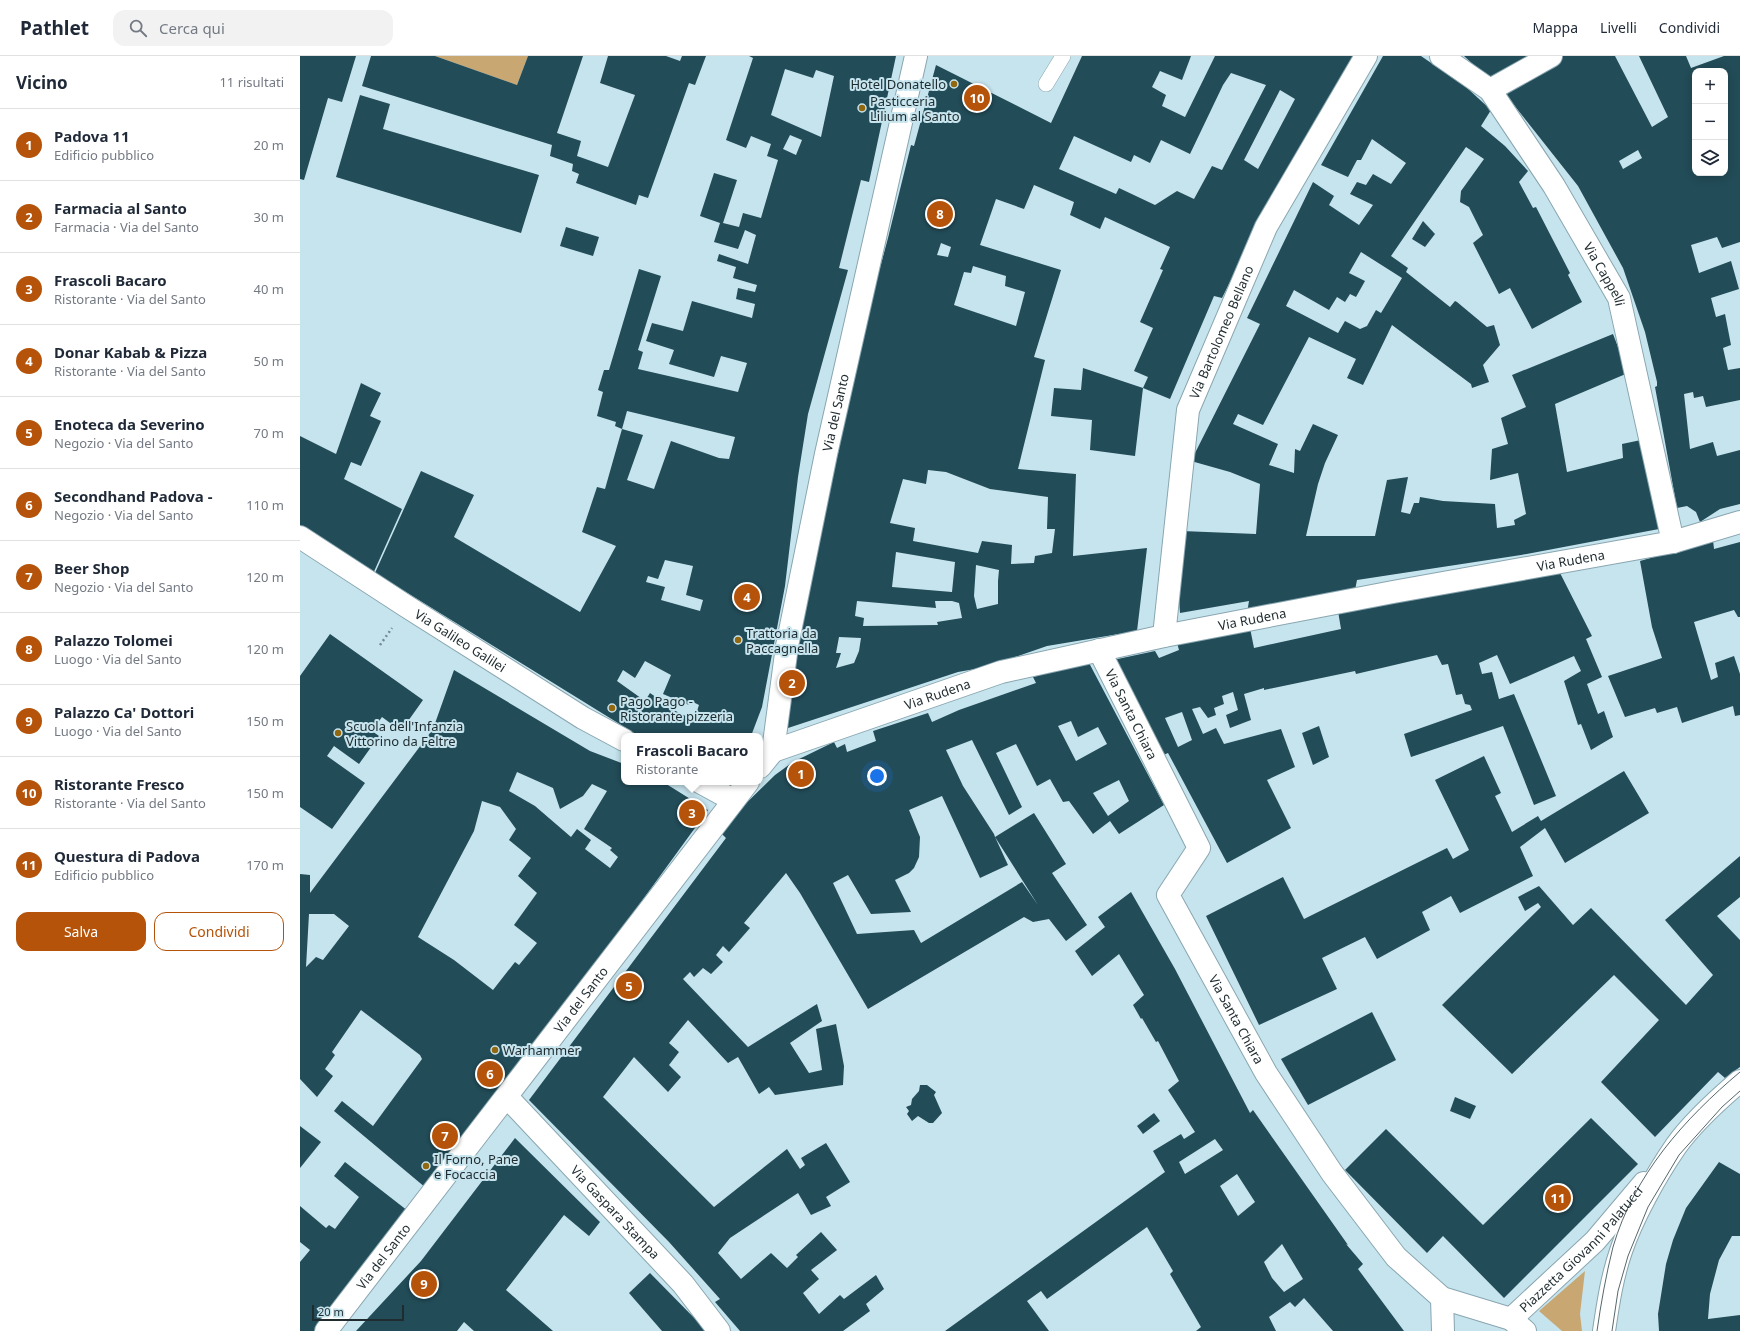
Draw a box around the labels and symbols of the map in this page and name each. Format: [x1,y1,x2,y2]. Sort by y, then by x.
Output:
place label: Hotel Donatello [850,75,946,93]
marker: Hotel Donatello [949,79,959,89]
pin: 10 [964,83,990,113]
place label: Pasticceria Lilium al Santo [870,92,960,125]
marker: Pasticceria Lilium al Santo [857,103,867,113]
pin: 8 [927,199,953,229]
street label: Via Cappelli [1580,239,1629,308]
street label: Via Bartolomeo Bellano [1185,263,1258,401]
street label: Via del Santo [818,372,853,453]
street label: Via Rudena [1535,545,1606,575]
pin: 4 [734,582,760,612]
street label: Via Rudena [1217,604,1288,634]
street label: Via Galileo Galilei [411,605,510,676]
place label: Trattoria da Paccagnella [746,624,818,657]
marker: Trattoria da Paccagnella [733,635,743,645]
street label: Via Santa Chiara [1101,666,1162,763]
pin: 2 [779,668,805,698]
street label: Via Rudena [902,674,973,714]
place label: Pago Pago - Ristorante pizzeria [620,692,733,725]
marker: Pago Pago - Ristorante pizzeria [607,703,617,713]
place label: Scuola dell'Infanzia Vittorino da Feltre [346,717,463,750]
marker: Scuola dell'Infanzia Vittorino da Feltre [333,728,343,738]
pin: 1 [788,759,814,789]
your location [867,766,887,786]
pin: 3 [679,798,705,828]
street label: Via del Santo [550,963,612,1036]
pin: 5 [616,971,642,1001]
street label: Via Santa Chiara [1205,972,1268,1067]
place label: Warhammer [503,1041,580,1059]
marker: Warhammer [490,1045,500,1055]
pin: 6 [477,1059,503,1089]
pin: 7 [432,1121,458,1151]
place label: Il Forno, Pane e Focaccia [434,1150,518,1183]
marker: Il Forno, Pane e Focaccia [421,1161,431,1171]
street label: Via Gaspara Stampa [567,1161,664,1263]
street label: Piazzetta Giovanni Palatucci [1515,1182,1647,1316]
pin: 11 [1545,1183,1571,1213]
street label: Via del Santo [352,1220,415,1293]
pin: 9 [411,1269,437,1299]
scale bar [312,1303,404,1322]

